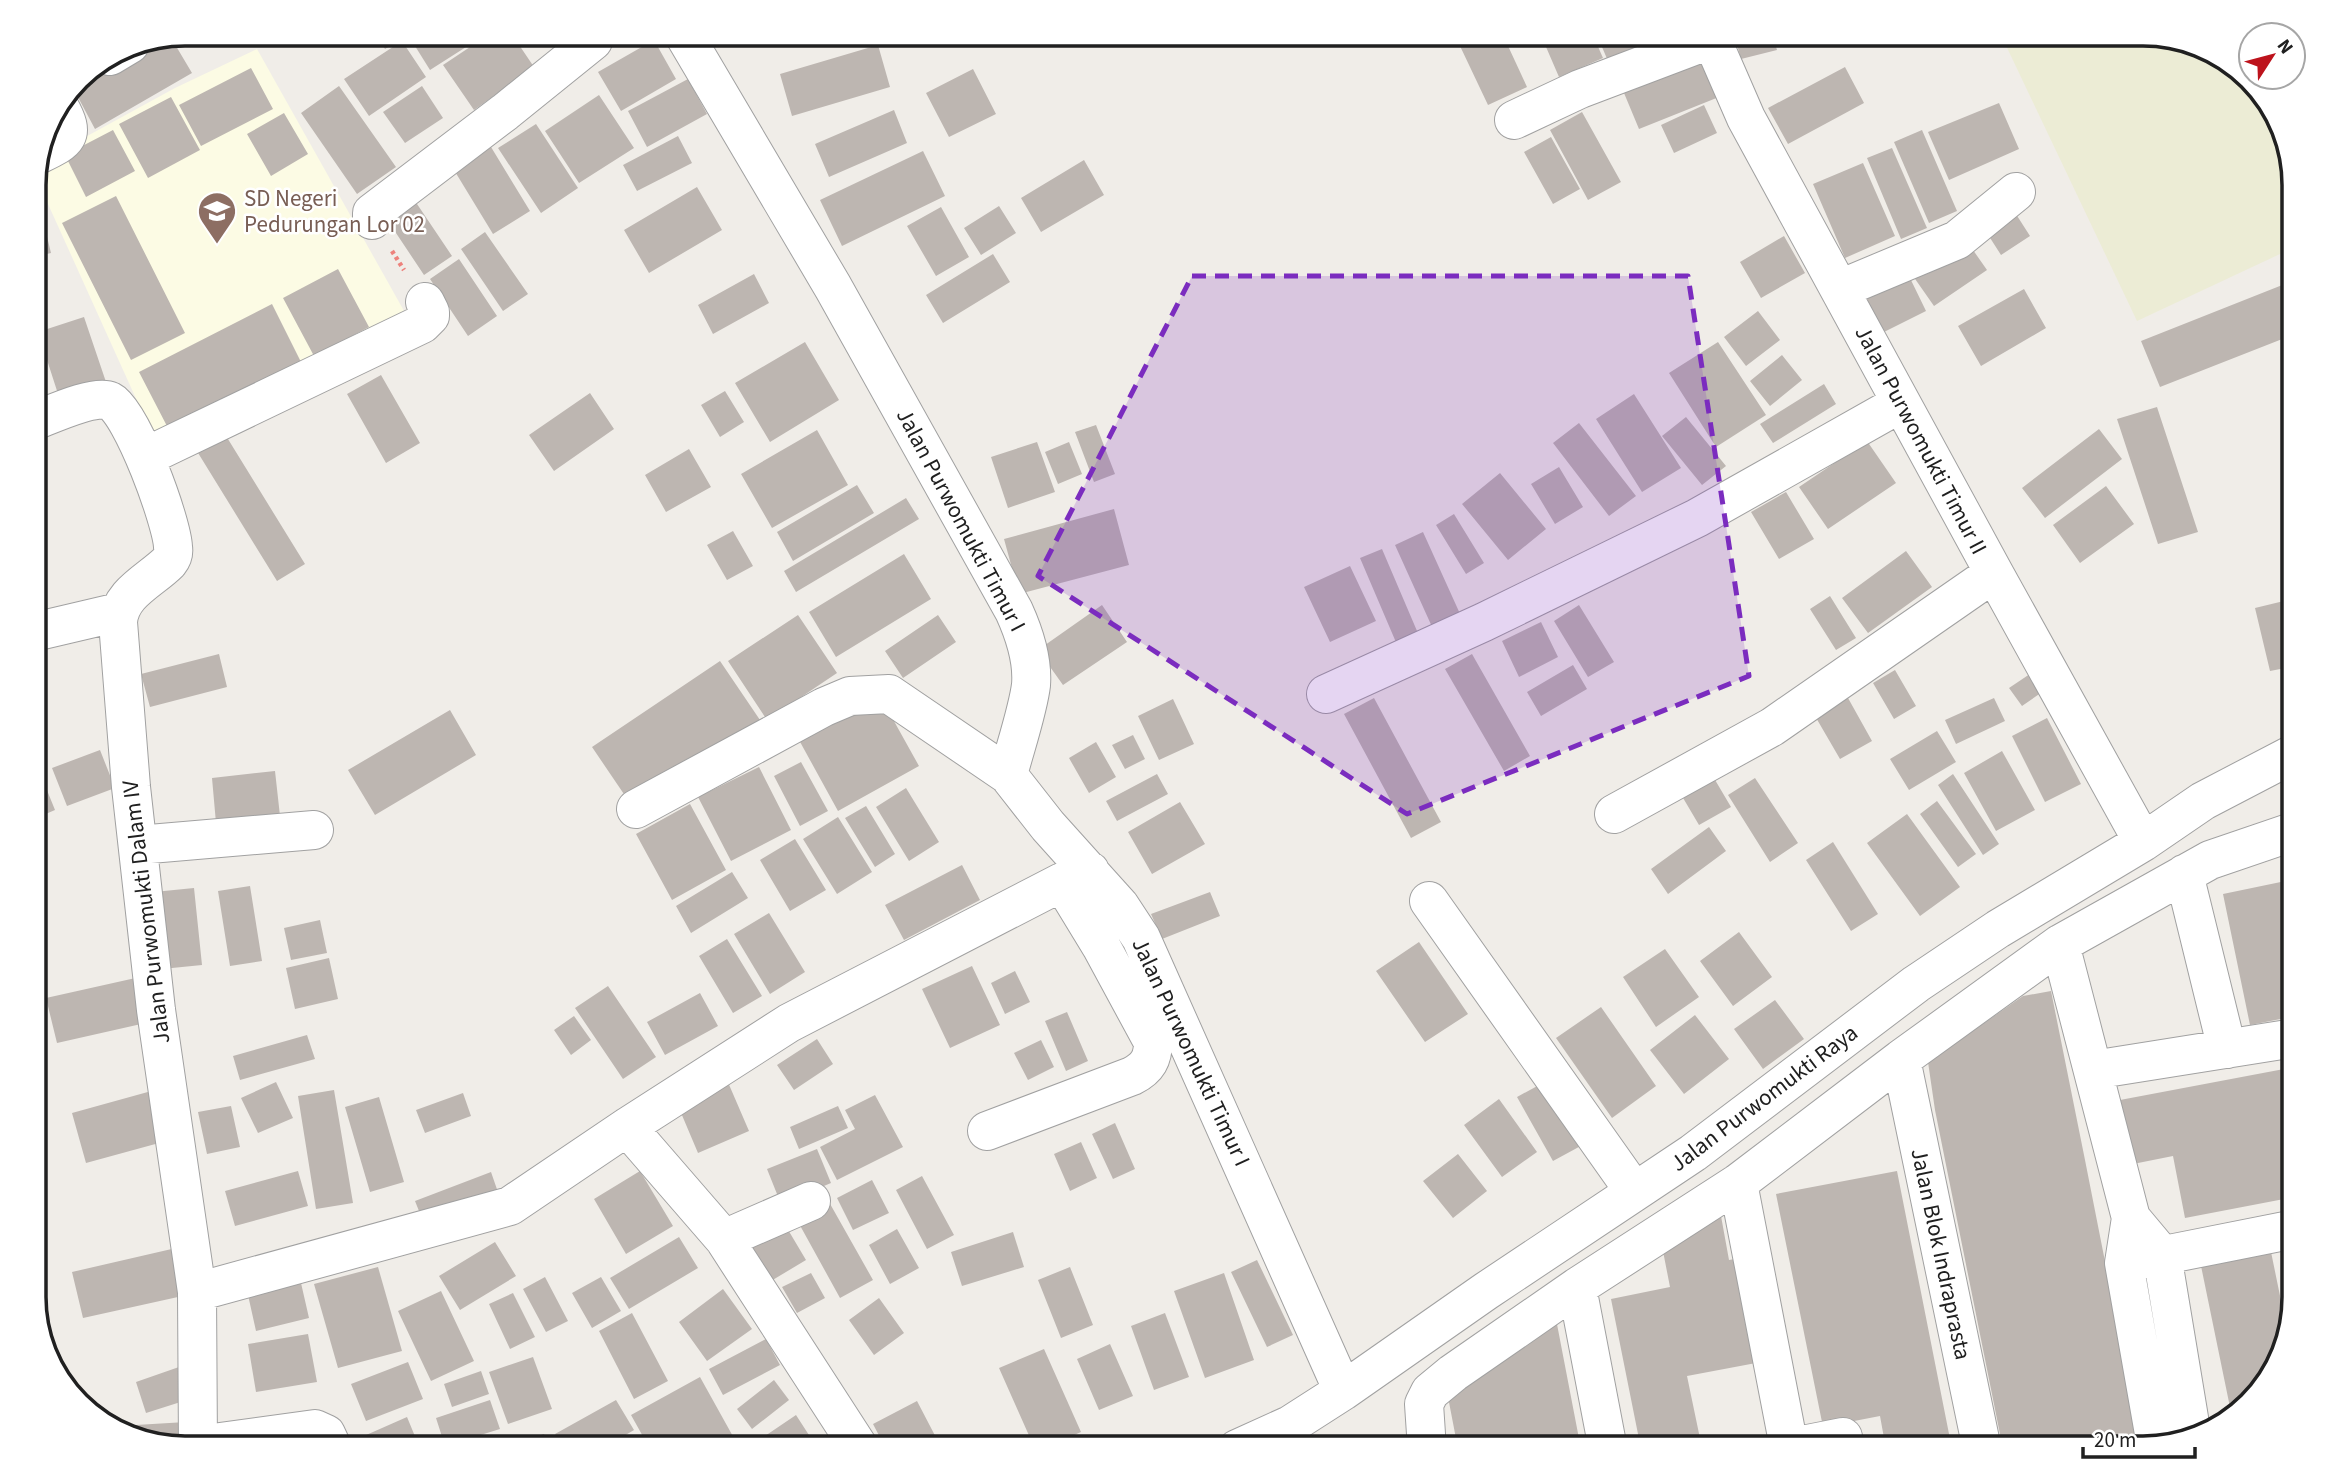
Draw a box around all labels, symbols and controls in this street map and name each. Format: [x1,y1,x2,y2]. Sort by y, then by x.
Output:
north arrow [2237,21,2307,91]
text: N [2270,34,2299,60]
place label: SD Negeri Pedurungan Lor 02 [244,182,425,241]
school or university icon: SD Negeri Pedurungan Lor 02 [196,190,238,245]
street label: Jalan Purwomukti Timur II [1847,320,1995,560]
street label: Jalan Purwomukti Timur I [888,402,1034,638]
street label: Jalan Purwomukti Dalam IV [113,778,179,1046]
street label: Jalan Purwomukti Timur I [1123,932,1259,1172]
street label: Jalan Purwomukti Raya [1663,1016,1865,1180]
street label: Jalan Blok Indraprasta [1902,1145,1980,1363]
scale bar [2083,1416,2195,1460]
text: 20 m [2094,1425,2136,1455]

